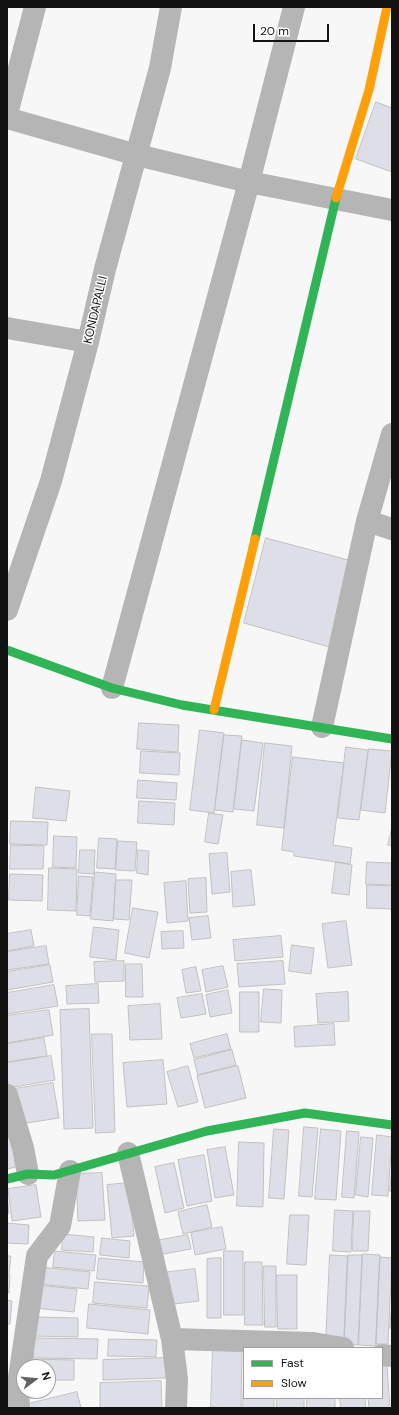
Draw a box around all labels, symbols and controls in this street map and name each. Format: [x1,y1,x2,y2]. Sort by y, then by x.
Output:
scale bar [255,16,331,42]
text: 20 m [260,23,289,39]
street label: KONDAPALLI [81,275,111,345]
legend [243,1347,383,1399]
text: Fast [281,1355,304,1371]
north arrow [16,1359,56,1399]
text: N [39,1370,54,1382]
text: Slow [281,1375,307,1391]

